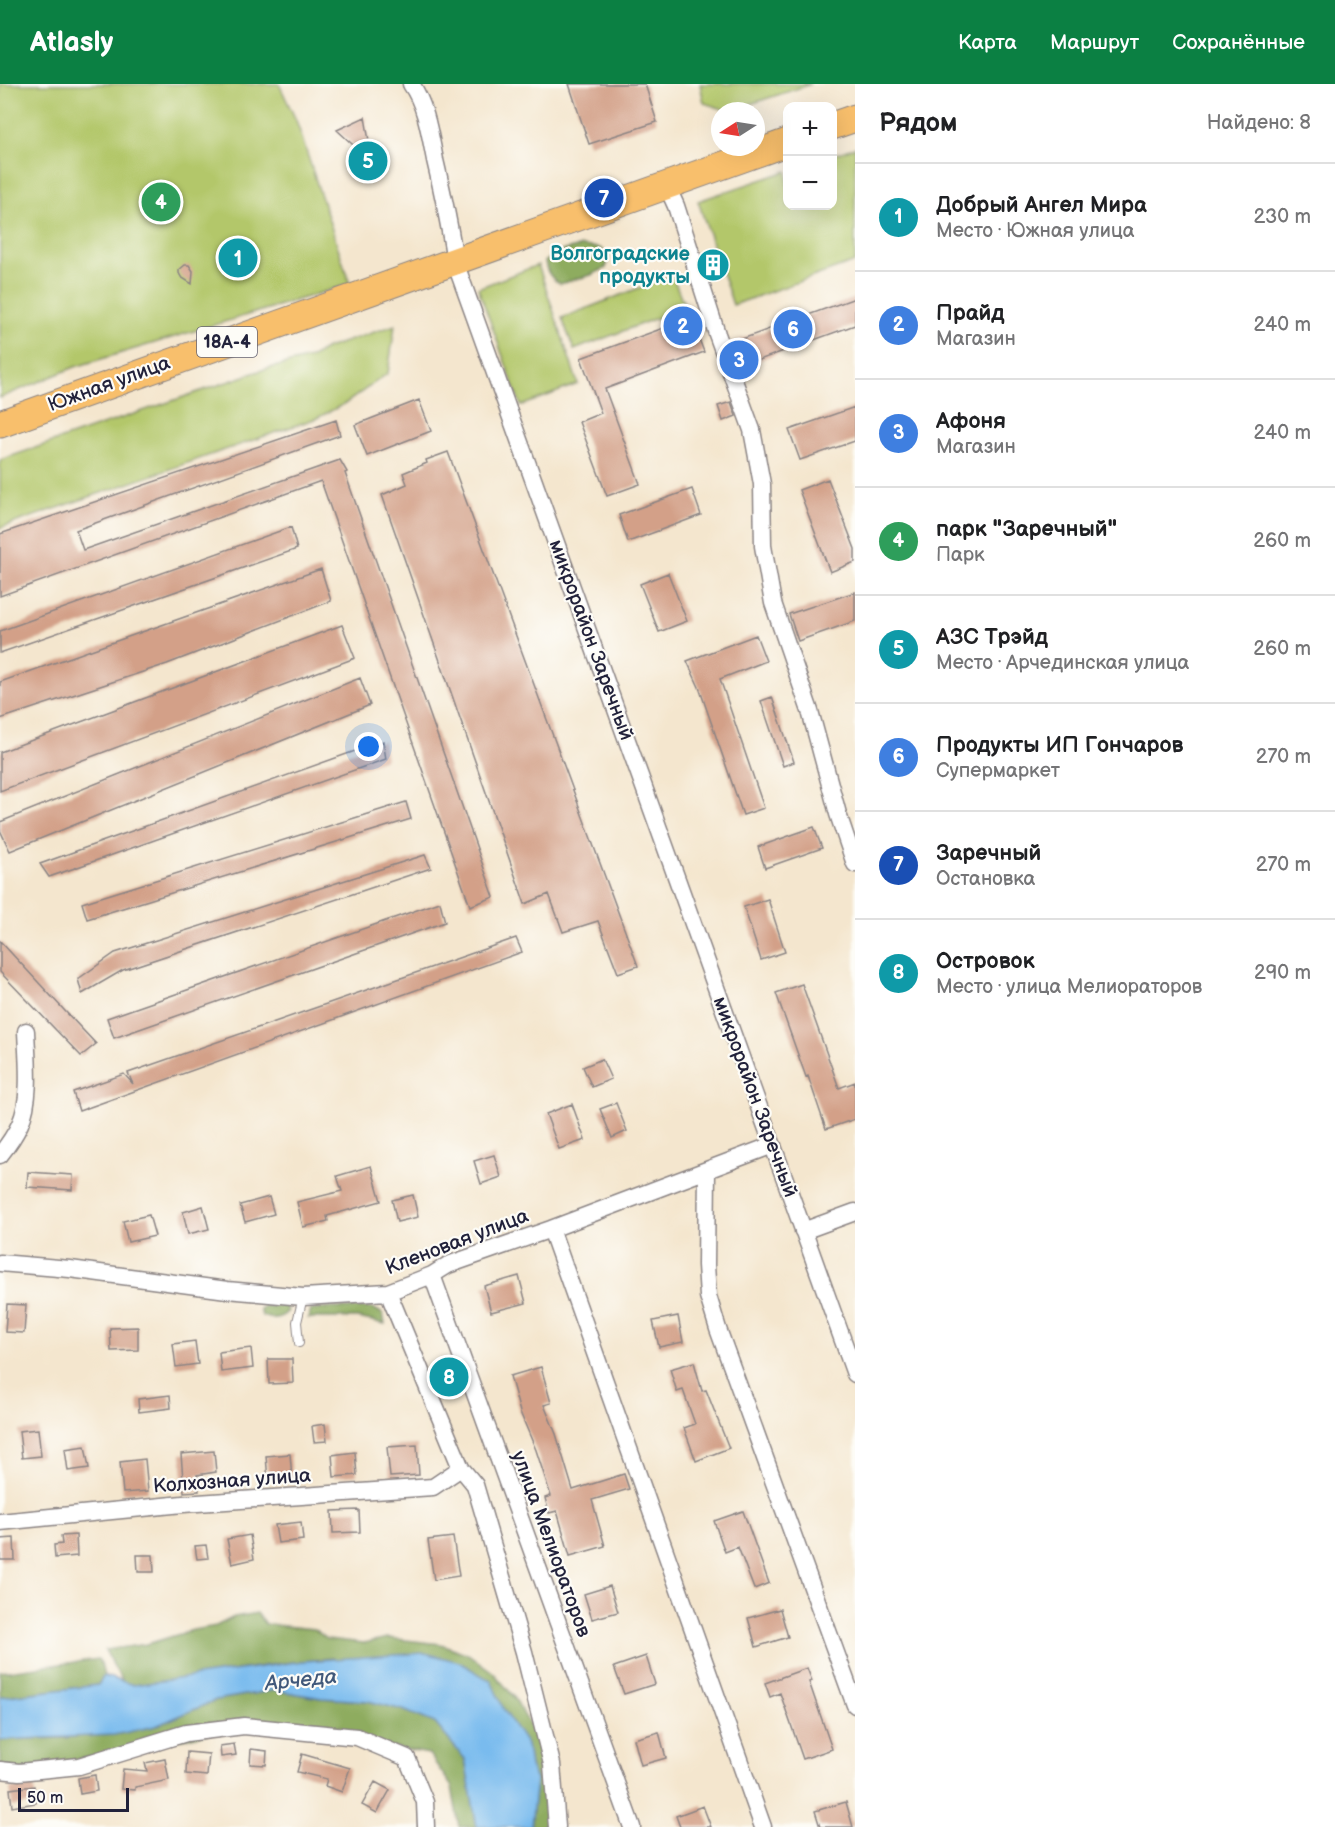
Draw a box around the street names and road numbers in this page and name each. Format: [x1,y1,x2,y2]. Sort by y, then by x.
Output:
road number: 18А-4 [197,327,257,357]
street label: Южная улица [45,351,174,417]
street label: микрорайон Заречный [544,536,638,744]
street label: микрорайон Заречный [708,993,802,1201]
street label: Кленовая улица [382,1204,532,1280]
street label: улица Мелиораторов [506,1448,596,1641]
street label: Колхозная улица [152,1463,312,1498]

